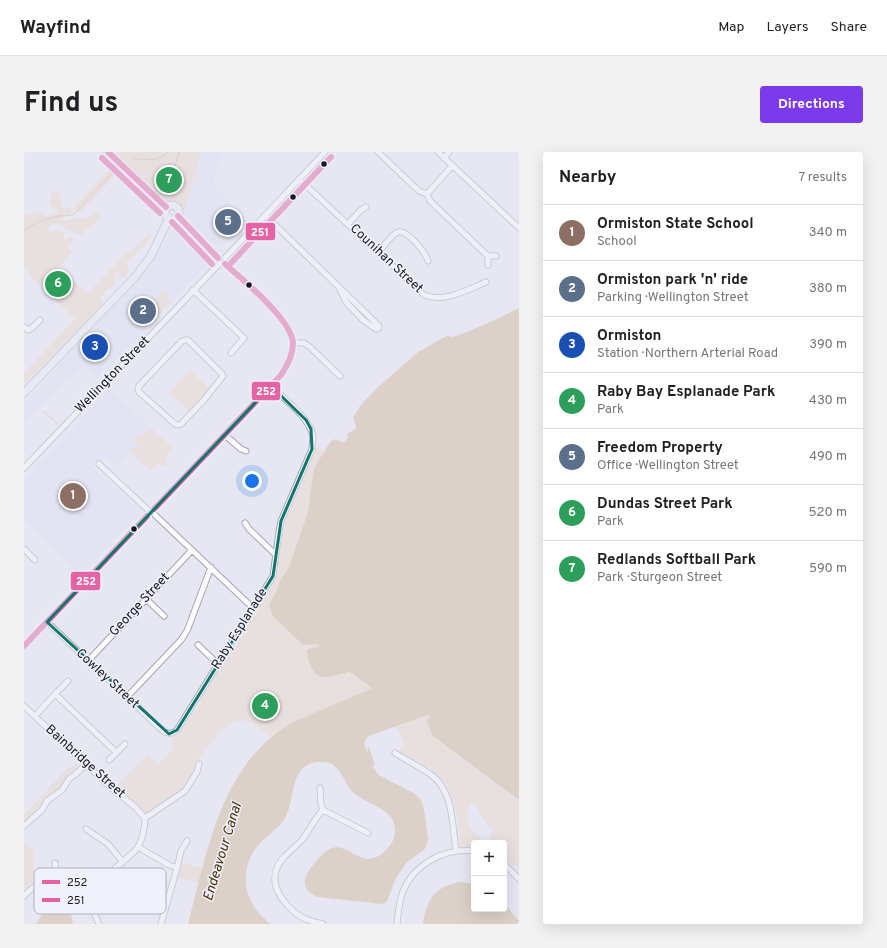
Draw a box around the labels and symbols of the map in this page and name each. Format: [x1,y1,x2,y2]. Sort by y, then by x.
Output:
unlabelled marker [319,159,329,169]
pin: 7 [156,165,182,195]
unlabelled marker [288,192,298,202]
pin: 5 [215,207,241,237]
street label: Counihan Street [346,221,426,297]
line badge: 251 [245,222,276,241]
text: 251 [251,226,269,240]
pin: 6 [45,269,71,299]
unlabelled marker [244,280,254,290]
pin: 2 [130,296,156,326]
pin: 3 [82,332,108,362]
street label: Wellington Street [72,333,154,417]
line badge: 252 [251,381,281,401]
text: 252 [256,385,276,399]
your location [242,471,262,491]
pin: 1 [60,481,86,511]
unlabelled marker [129,524,139,534]
street label: George Street [106,570,174,640]
line badge: 252 [70,571,101,591]
text: 252 [76,575,96,589]
street label: Raby Esplanade [209,585,271,673]
street label: Cowley Street [72,646,142,712]
pin: 4 [252,691,278,721]
street label: Bainbridge Street [42,722,128,802]
water label: Endeavour Canal [200,799,246,903]
legend [34,868,166,914]
text: 252 [67,876,87,890]
text: 251 [67,894,85,908]

